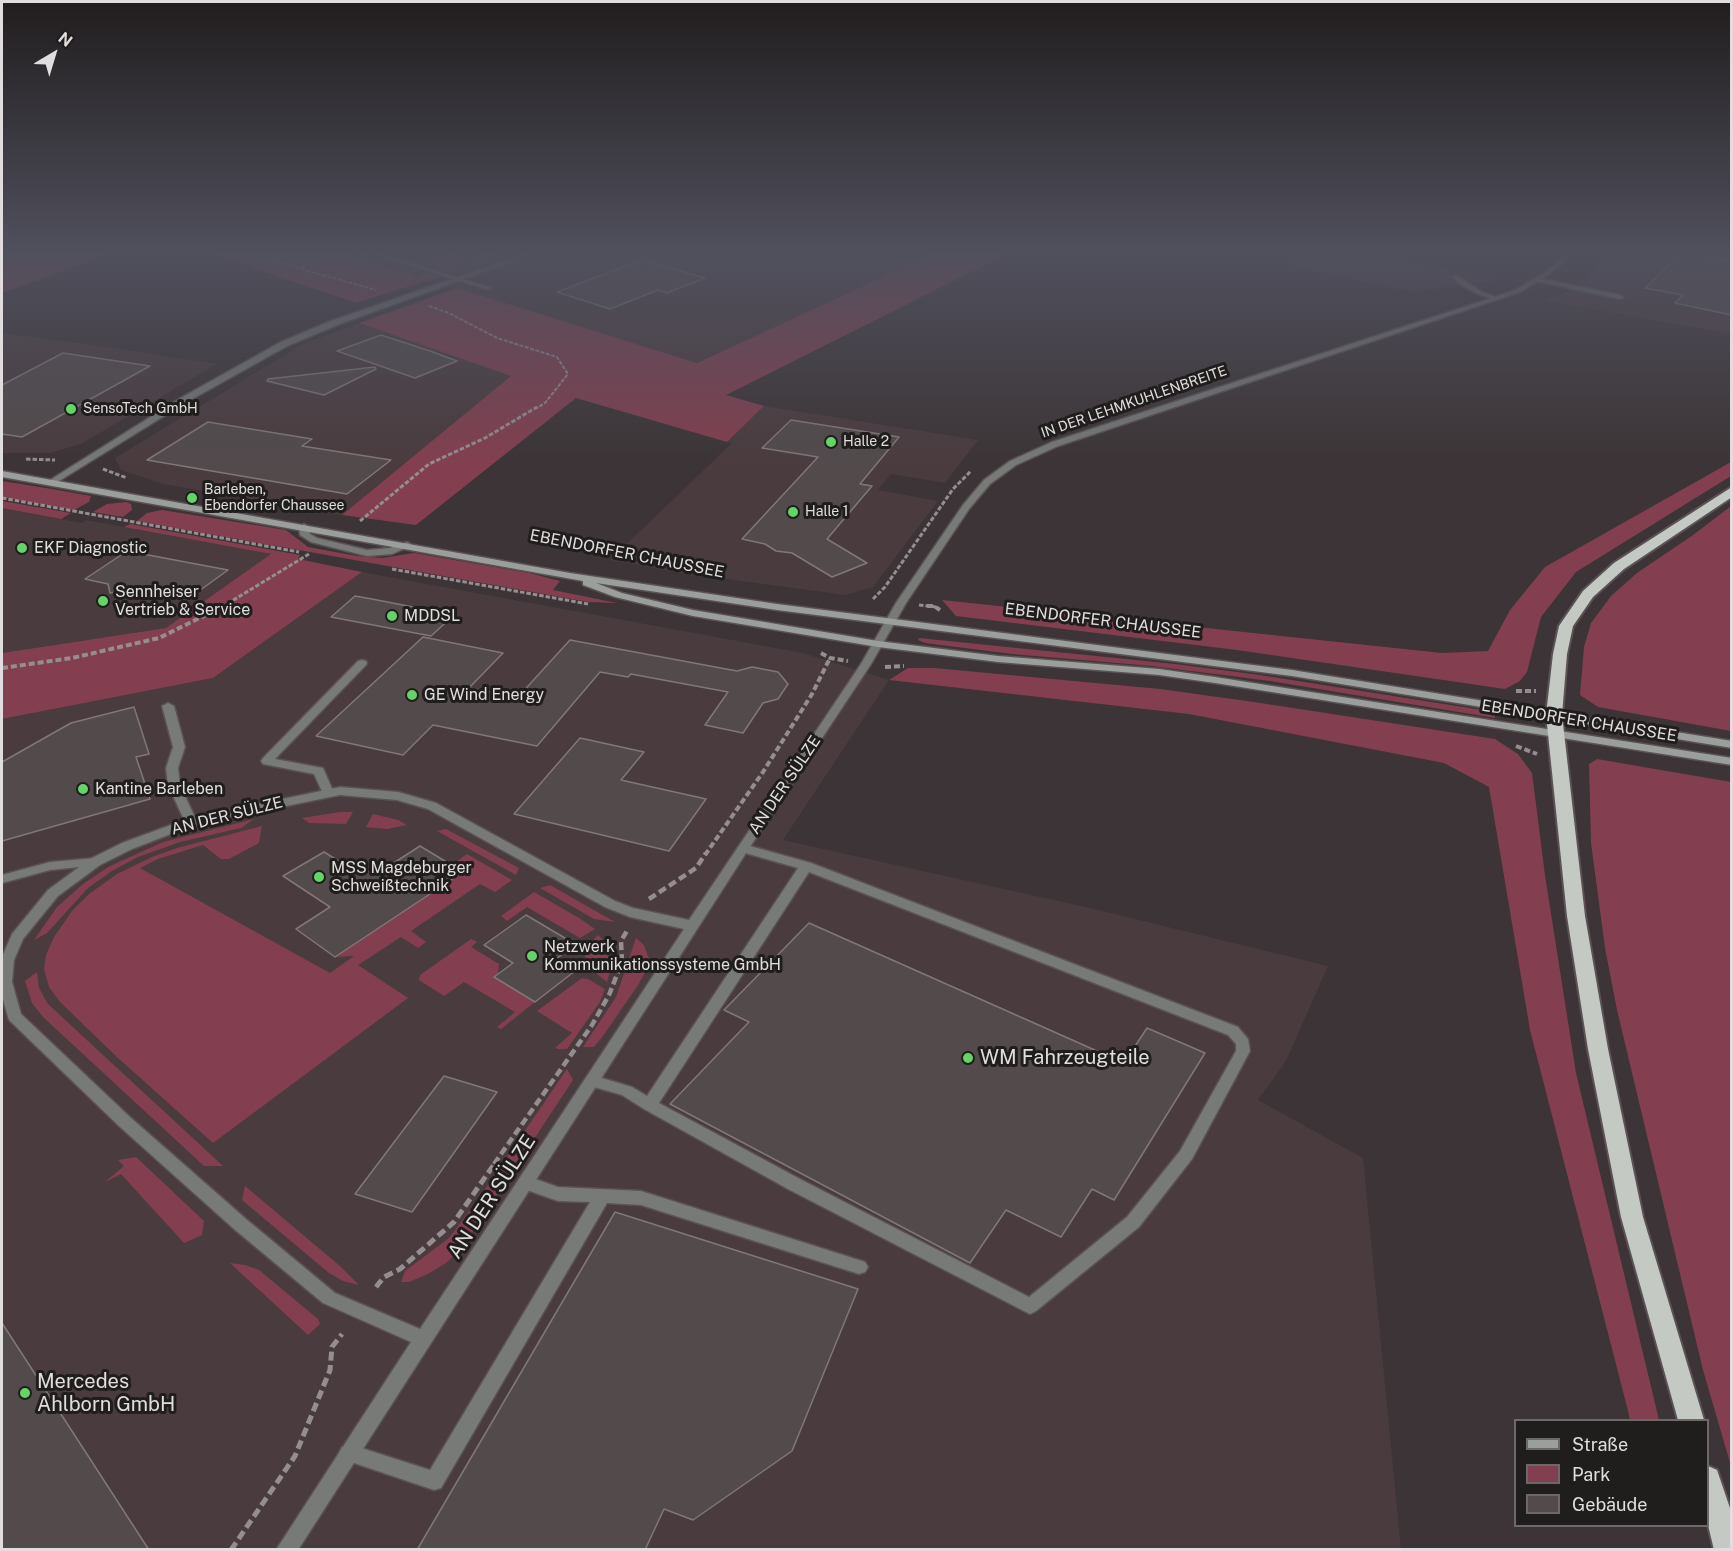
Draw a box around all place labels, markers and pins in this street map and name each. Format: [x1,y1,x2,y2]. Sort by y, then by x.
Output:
place label: SensoTech GmbH [83,401,198,417]
marker: SensoTech GmbH [64,402,78,416]
place label: Halle 2 [843,434,889,450]
marker: Halle 2 [824,435,838,449]
place label: Barleben, Ebendorfer Chaussee [204,482,345,514]
marker: Barleben, Ebendorfer Chaussee [185,491,199,505]
place label: Halle 1 [805,504,848,520]
marker: Halle 1 [786,505,800,519]
place label: EKF Diagnostic [34,538,147,558]
marker: EKF Diagnostic [15,541,29,555]
place label: Sennheiser Vertrieb & Service [115,582,250,620]
marker: Sennheiser Vertrieb & Service [96,594,110,608]
place label: MDDSL [404,606,460,626]
marker: MDDSL [385,609,399,623]
place label: GE Wind Energy [424,685,544,705]
marker: GE Wind Energy [405,688,419,702]
place label: Kantine Barleben [95,779,223,799]
marker: Kantine Barleben [76,782,90,796]
place label: MSS Magdeburger Schweißtechnik [331,858,472,896]
marker: MSS Magdeburger Schweißtechnik [312,870,326,884]
place label: Netzwerk Kommunikationssysteme GmbH [544,937,781,975]
marker: Netzwerk Kommunikationssysteme GmbH [525,949,539,963]
place label: WM Fahrzeugteile [980,1046,1150,1070]
marker: WM Fahrzeugteile [961,1051,975,1065]
place label: Mercedes Ahlborn GmbH [37,1370,175,1417]
marker: Mercedes Ahlborn GmbH [18,1386,32,1400]

